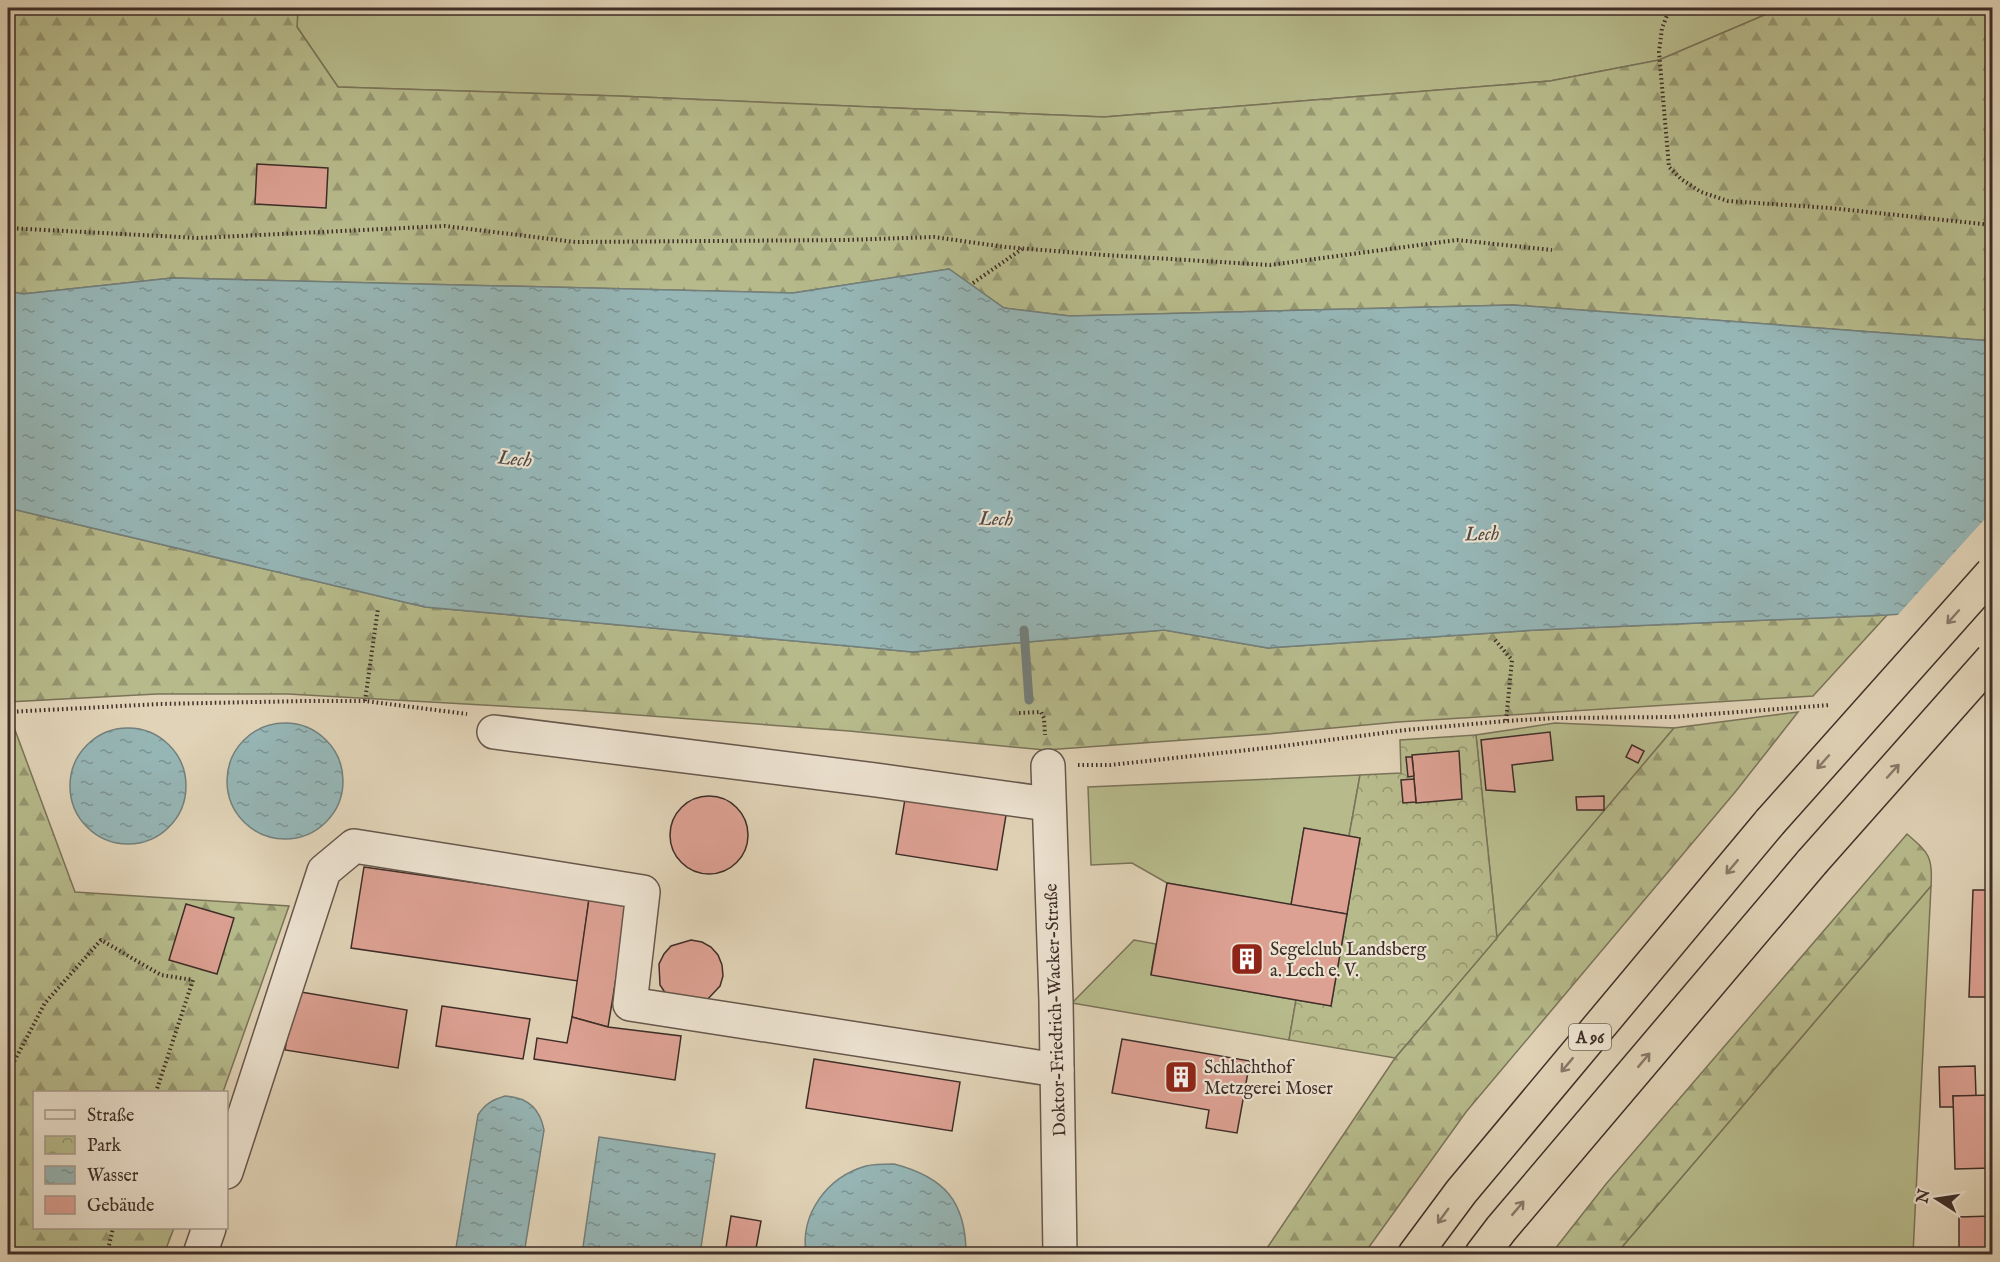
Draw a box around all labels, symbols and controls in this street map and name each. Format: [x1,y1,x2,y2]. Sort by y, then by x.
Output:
water label: Lech [495,445,534,474]
water label: Lech [977,506,1014,533]
water label: Lech [1463,521,1500,548]
one-way arrow [1946,609,1960,624]
one-way arrow [1816,754,1830,769]
one-way arrow [1886,764,1900,779]
one-way arrow [1725,859,1739,874]
street label: Doktor-Friedrich-Wacker-Straße [1041,883,1072,1137]
place label: Segelclub Landsberg a. Lech e. V. [1270,939,1426,983]
building icon: Segelclub Landsberg a. Lech e. V. [1229,941,1265,977]
road number: A 96 [1569,1024,1611,1050]
one-way arrow [1638,1052,1651,1068]
place label: Schlachthof Metzgerei Moser [1204,1057,1333,1101]
one-way arrow [1560,1057,1574,1072]
building icon: Schlachthof Metzgerei Moser [1163,1059,1199,1095]
legend [33,1091,228,1229]
text: Straße [87,1105,134,1128]
text: Park [87,1135,122,1158]
text: Wasser [87,1165,139,1188]
north arrow [1907,1169,1967,1229]
text: N [1913,1187,1936,1206]
text: Gebäude [87,1195,154,1218]
one-way arrow [1511,1201,1525,1216]
one-way arrow [1437,1207,1450,1223]

